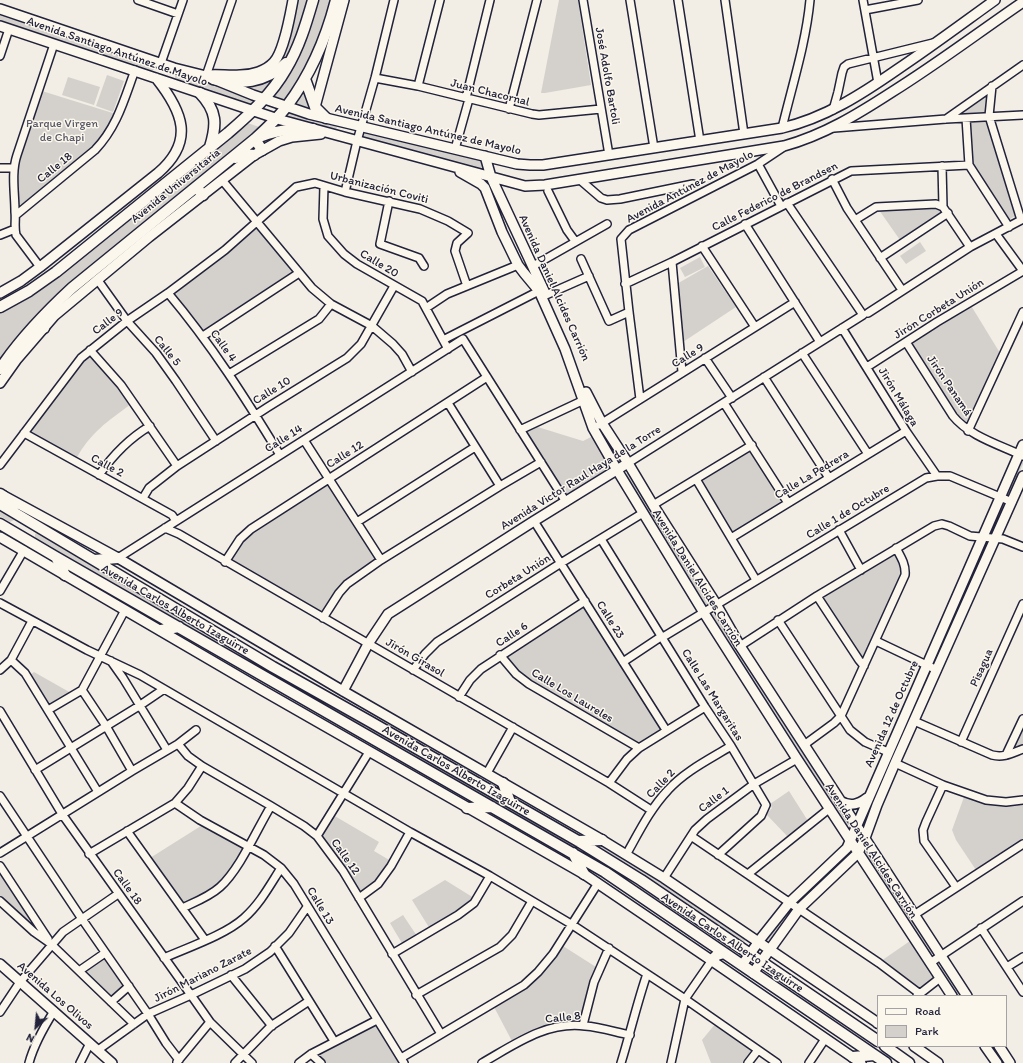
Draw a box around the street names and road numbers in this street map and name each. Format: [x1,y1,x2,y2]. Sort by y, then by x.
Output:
street label: Avenida Santiago Antúnez de Mayolo [25,14,209,90]
street label: José Adolfo Bartoli [591,26,623,126]
street label: Juan Chacornal [449,76,531,110]
street label: Avenida Santiago Antúnez de Mayolo [334,102,522,158]
street label: Avenida Universitaria [128,146,224,226]
street label: Avenida Antúnez de Mayolo [624,147,756,227]
street label: Calle 18 [34,149,76,187]
street label: Calle Federico de Brandsen [710,159,840,235]
street label: Urbanización Coviti [328,169,430,207]
street label: Avenida Daniel Alcides Carrión [515,213,593,363]
street label: Calle 20 [357,247,401,281]
street label: Jirón Corbeta Unión [891,276,987,342]
street label: Calle 9 [90,306,126,338]
street label: Calle 4 [206,327,240,365]
street label: Calle 5 [150,333,184,369]
street label: Calle 9 [669,341,707,371]
street label: Jirón Panamá [923,353,975,419]
street label: Jirón Málaga [875,365,921,429]
street label: Calle 10 [250,374,294,408]
street label: Calle 14 [262,422,306,456]
street label: Avenida Victor Raul Haya de la Torre [498,423,664,533]
street label: Calle 12 [324,438,366,472]
street label: Calle La Pedrera [772,447,852,503]
street label: Calle 2 [88,451,126,481]
street label: Calle 1 de Octubre [804,481,892,543]
street label: Avenida Daniel Alcides Carrión [649,507,745,649]
street label: Corbeta Unión [483,551,553,603]
street label: Avenida Carlos Alberto Izaguirre [98,562,252,658]
street label: Calle 23 [593,598,627,642]
street label: Calle 6 [493,619,531,651]
street label: Jirón Girasol [383,635,447,681]
street label: Calle Las Margaritas [678,646,746,744]
street label: Pisagua [967,647,997,689]
street label: Avenida 12 de Octubre [862,658,922,770]
street label: Calle Los Laureles [528,666,616,726]
street label: Avenida Carlos Alberto Izaguirre [379,723,533,819]
street label: Calle 2 [644,766,678,802]
street label: Avenida Daniel Alcides Carrión [822,780,920,922]
street label: Calle 1 [696,784,732,816]
street label: Calle 12 [327,836,363,878]
street label: Calle 18 [109,866,145,908]
street label: Calle 13 [303,885,337,927]
street label: Avenida Carlos Alberto Izaguirre [658,890,806,996]
street label: Jirón Mariano Zarate [152,944,254,1006]
street label: Avenida Los Olivos [14,959,96,1033]
street label: Calle 8 [544,1009,582,1027]

